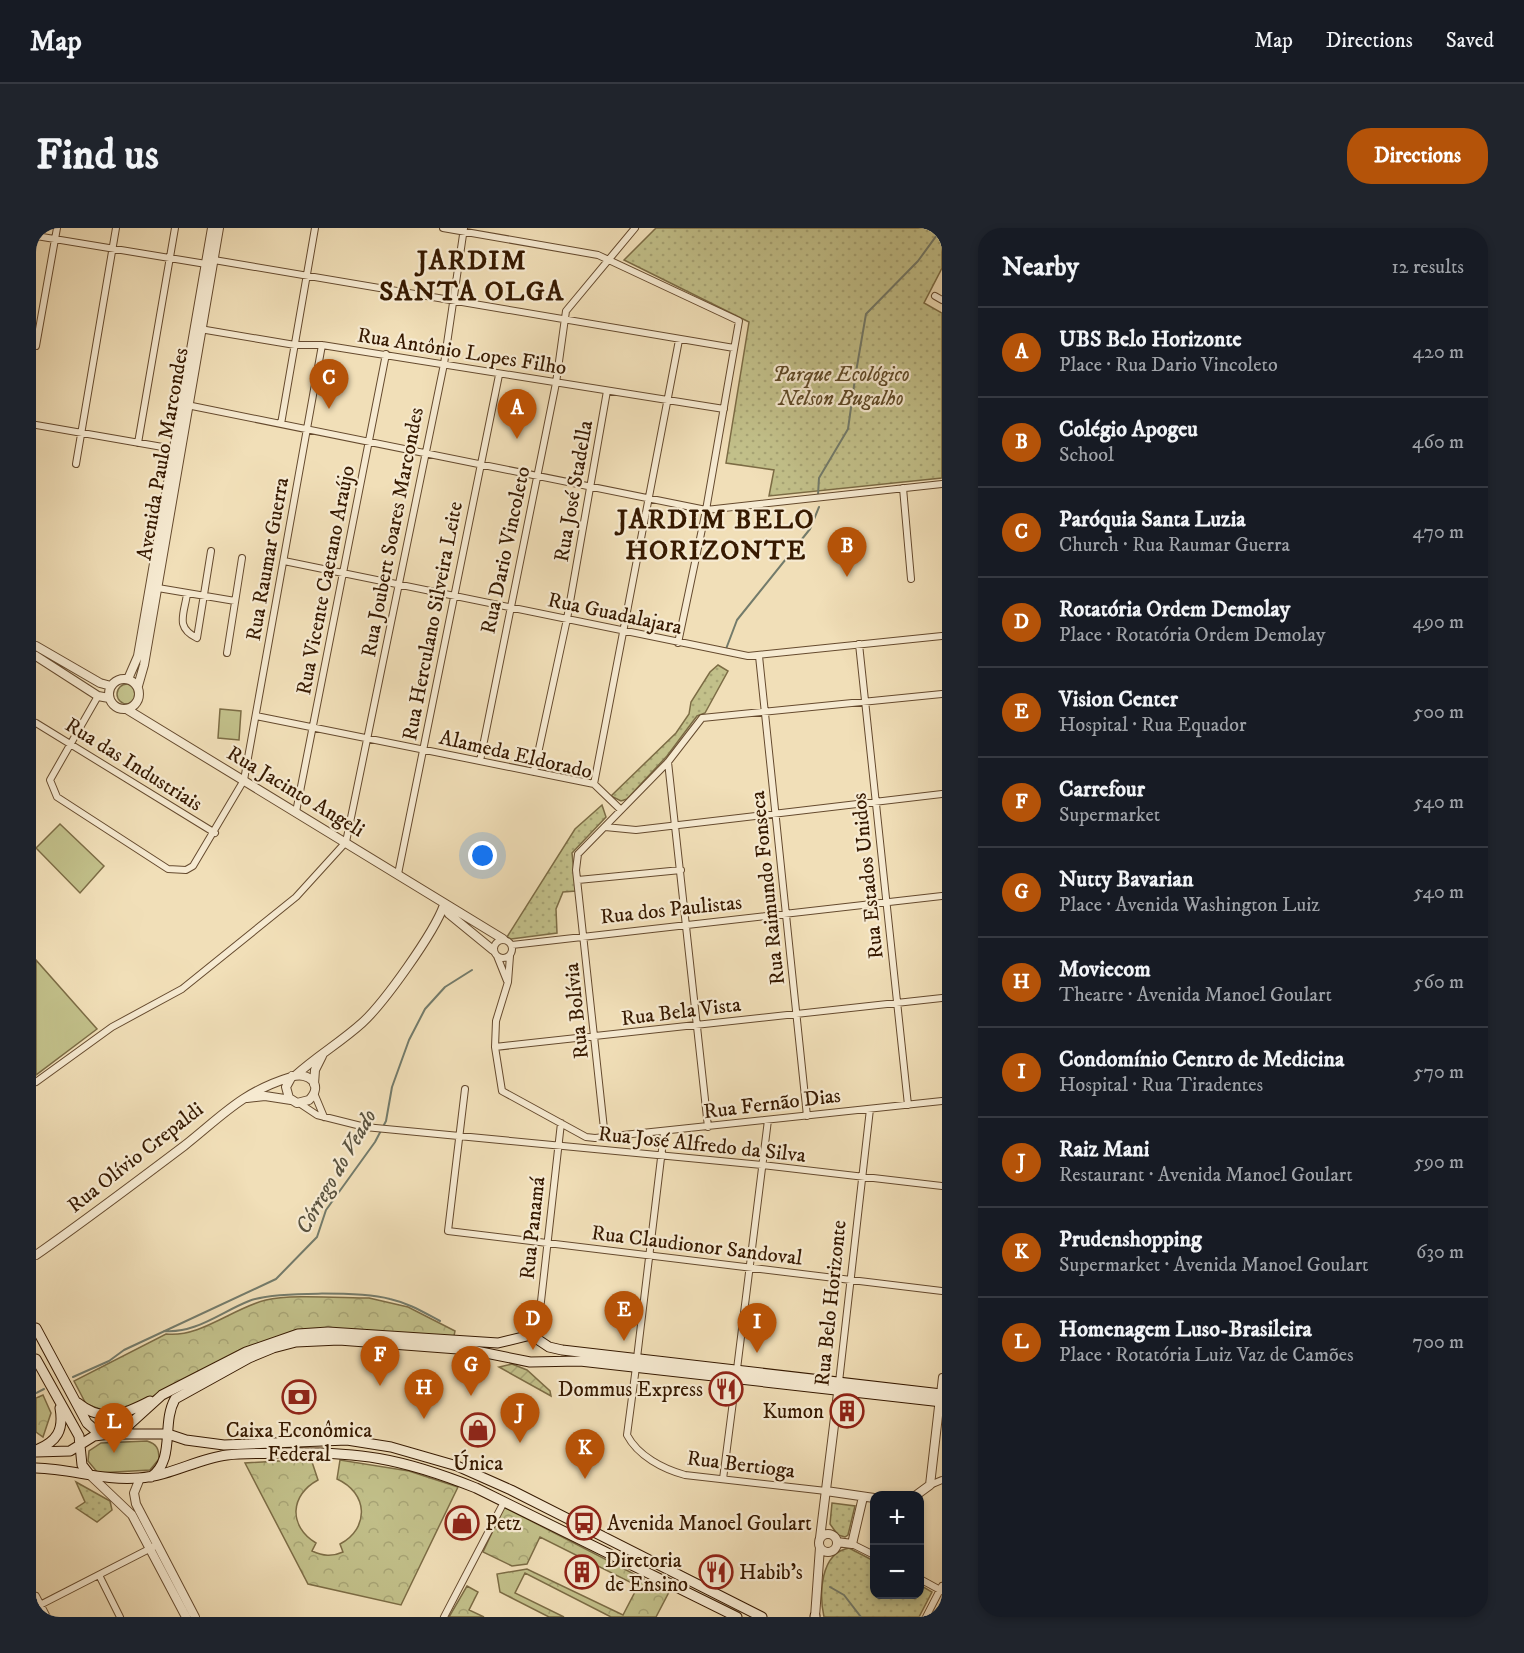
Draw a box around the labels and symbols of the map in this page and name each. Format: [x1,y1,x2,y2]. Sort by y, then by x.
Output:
district label: JARDIM SANTA OLGA [379,244,565,309]
street label: Rua Antônio Lopes Filho [355,323,568,381]
street label: Avenida Paulo Marcondes [131,346,195,563]
pin: C [310,360,348,409]
park label: Parque Ecológico Nelson Bugalho [772,362,910,412]
pin: A [498,390,536,439]
street label: Rua Joubert Soares Marcondes [356,405,430,659]
street label: Rua José Stadella [549,418,599,564]
street label: Rua Vicente Caetano Araújo [291,463,361,697]
street label: Rua Dario Vincoleto [476,464,536,636]
street label: Rua Raumar Guerra [241,475,295,643]
street label: Rua Herculano Silveira Leite [397,499,469,743]
district label: JARDIM BELO HORIZONTE [614,503,815,568]
pin: B [828,528,866,577]
street label: Rua Guadalajara [545,587,684,641]
street label: Rua das Industriais [60,712,207,817]
street label: Alameda Eldorado [437,725,595,785]
street label: Rua Jacinto Angeli [222,741,369,843]
street label: Rua Raimundo Fonseca [745,790,791,986]
street label: Rua Estados Unidos [846,791,890,960]
your location [468,841,497,870]
street label: Rua dos Paulistas [599,890,743,930]
street label: Rua Bolívia [559,962,595,1060]
street label: Rua Bela Vista [620,992,743,1032]
street label: Rua Fernão Dias [702,1083,842,1125]
street label: Rua Olívio Crepaldi [62,1097,209,1219]
water label: Córrego do Veado [290,1105,383,1239]
street label: Rua José Alfredo da Silva [597,1121,807,1169]
street label: Rua Panamá [515,1175,551,1281]
street label: Rua Belo Horizonte [809,1219,853,1387]
street label: Rua Claudionor Sandoval [590,1220,805,1272]
pin: E [604,1292,644,1341]
pin: D [514,1300,552,1350]
pin: I [738,1304,776,1353]
pin: F [360,1336,400,1386]
pin: G [452,1346,490,1396]
pin: H [404,1370,444,1419]
restaurant icon: Dommus Express [708,1371,744,1407]
place label: Dommus Express [558,1377,703,1403]
bank icon: Caixa Econômica Federal [281,1379,317,1415]
building icon: Kumon [829,1393,865,1429]
pin: J [500,1394,540,1443]
place label: Kumon [762,1399,824,1425]
pin: L [94,1404,134,1453]
shop icon: Única [460,1412,496,1448]
place label: Caixa Econômica Federal [226,1418,372,1468]
pin: K [566,1430,604,1479]
street label: Rua Bertioga [685,1445,797,1485]
place label: Única [453,1449,503,1477]
shop icon: Petz [444,1505,480,1541]
bus stop icon: Avenida Manoel Goulart [566,1505,602,1541]
place label: Petz [485,1511,521,1537]
place label: Avenida Manoel Goulart [607,1511,812,1537]
place label: Diretoria de Ensino [605,1548,688,1598]
building icon: Diretoria de Ensino [564,1554,600,1590]
restaurant icon: Habib's [698,1554,734,1590]
place label: Habib's [739,1560,803,1586]

